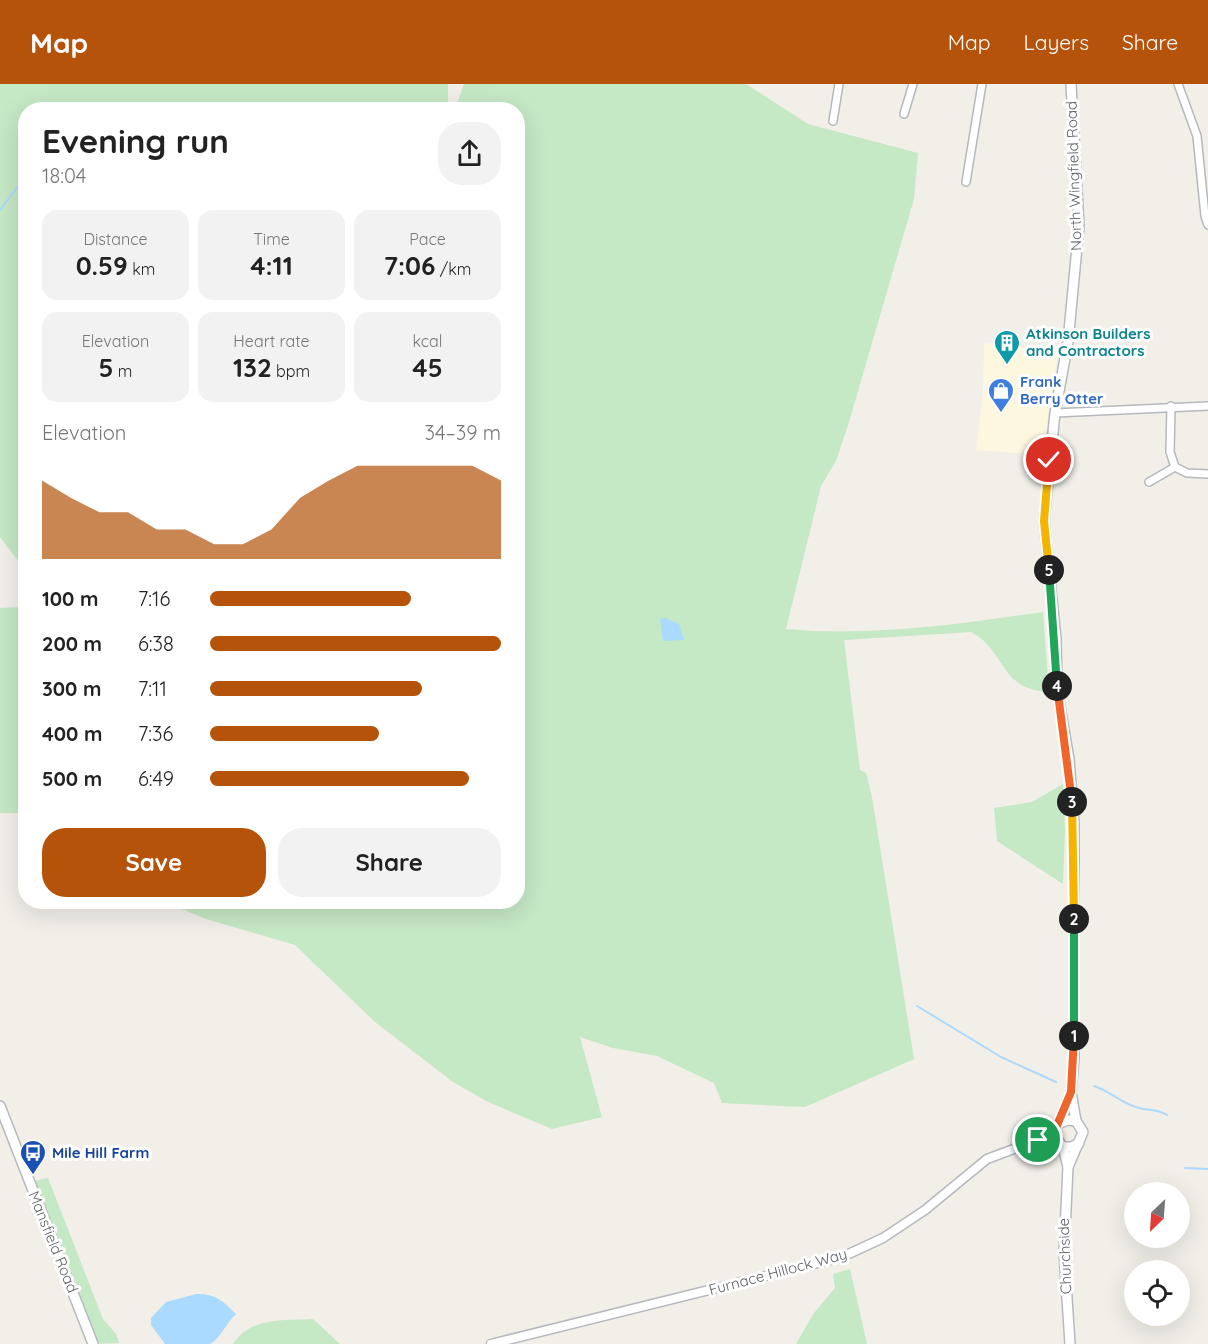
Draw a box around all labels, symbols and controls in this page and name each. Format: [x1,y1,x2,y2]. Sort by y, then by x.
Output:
text: Map [30,25,88,60]
text: Map [948,29,991,55]
text: Layers [1024,29,1089,55]
text: Share [1122,29,1178,55]
street label: North Wingfield Road [1061,101,1086,251]
text: Evening run [42,120,229,161]
button: share [438,122,501,185]
text: 18:04 [42,163,86,188]
text: Distance [83,229,148,249]
text: Time [253,229,290,249]
text: Pace [409,229,446,249]
text: 0.59 [76,249,128,282]
text: 4:11 [250,249,293,282]
text: 7:06 [384,249,435,282]
text: km [128,259,155,279]
text: /km [435,259,471,279]
place label: Atkinson Builders and Contractors [1026,324,1150,360]
building icon: Atkinson Builders and Contractors [992,328,1022,366]
text: Elevation [82,331,149,351]
text: Heart rate [233,331,310,351]
text: kcal [413,331,442,351]
text: 5 [99,351,114,384]
text: 132 [233,351,272,384]
text: 45 [412,351,443,384]
text: m [114,361,132,381]
text: bpm [272,361,310,381]
place label: Frank Berry Otter [1020,372,1104,408]
shop icon: Frank Berry Otter [986,376,1016,414]
text: Elevation [42,420,126,445]
text: 34–39 m [424,420,501,445]
pin [1023,434,1074,485]
icon: check [1032,443,1065,476]
pin: 5 [1034,555,1064,585]
text: 5 [1044,560,1054,580]
text: 100 m [42,586,98,611]
text: 7:16 [138,586,170,611]
text: 200 m [42,631,102,656]
text: 6:38 [138,631,174,656]
pin: 4 [1042,671,1072,701]
text: 300 m [42,676,101,701]
text: 7:11 [138,676,167,701]
text: 4 [1052,676,1062,696]
text: 400 m [42,721,102,746]
text: 7:36 [138,721,173,746]
text: 500 m [42,766,102,791]
text: 6:49 [138,766,174,791]
pin: 3 [1057,787,1087,817]
text: 3 [1068,792,1076,812]
button: Save [42,828,266,897]
button: Share [278,828,501,897]
pin: 2 [1059,904,1089,934]
text: 2 [1069,909,1079,929]
pin: 1 [1059,1021,1089,1051]
text: 1 [1071,1026,1077,1046]
pin [1012,1114,1063,1165]
icon: arrive [1021,1123,1054,1156]
bus stop icon: Mile Hill Farm [18,1138,48,1176]
place label: Mile Hill Farm [52,1143,149,1162]
north arrow [1124,1182,1190,1248]
map controls [1124,1182,1190,1326]
street label: Mansfield Road [24,1188,82,1295]
street label: Churchside [1054,1218,1075,1295]
street label: Furnace Hillock Way [707,1244,849,1299]
button: locate [1124,1260,1190,1326]

